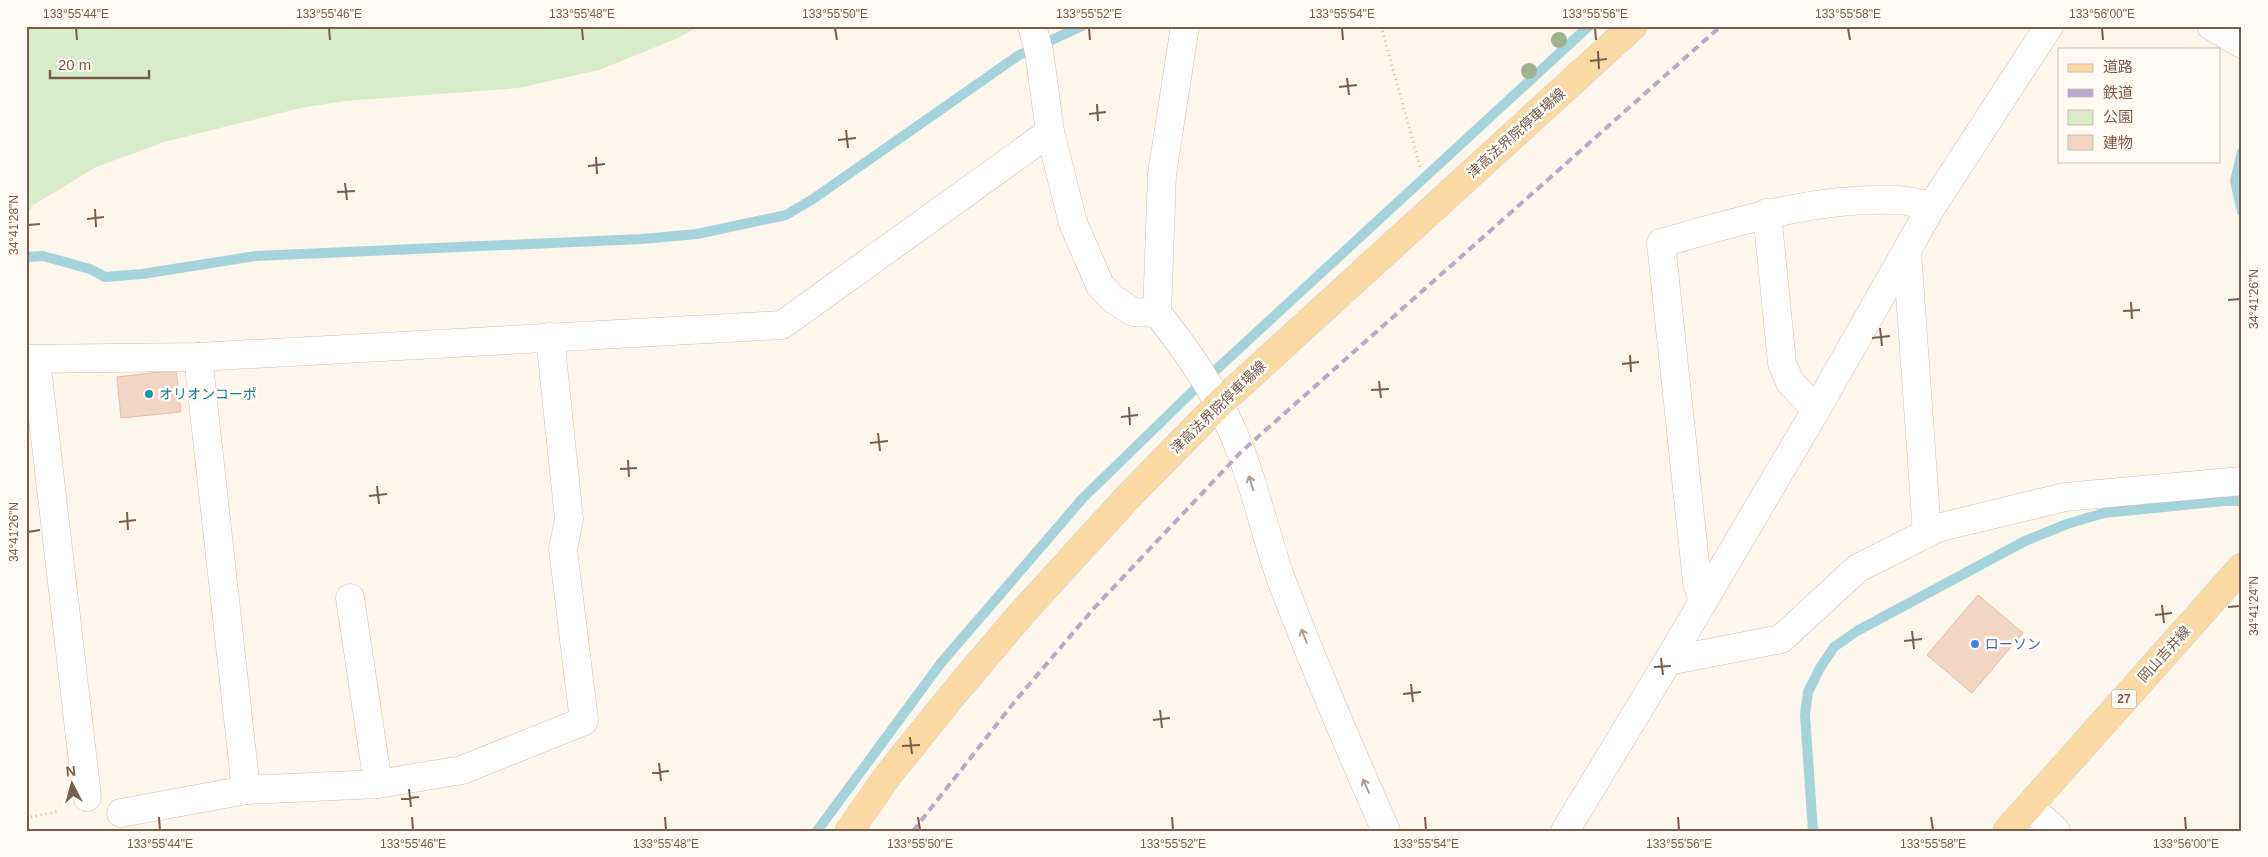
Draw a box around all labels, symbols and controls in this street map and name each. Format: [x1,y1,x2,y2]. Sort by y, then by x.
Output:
text: 133°55'44"E [43,7,109,21]
text: 133°55'46"E [296,7,362,21]
text: 133°55'48"E [549,7,615,21]
text: 133°55'50"E [802,7,868,21]
text: 133°55'52"E [1056,7,1122,21]
text: 133°55'54"E [1309,7,1375,21]
text: 133°55'56"E [1562,7,1628,21]
text: 133°55'58"E [1815,7,1881,21]
text: 133°56'00"E [2069,7,2135,21]
scale bar [50,48,149,80]
legend [2058,48,2220,162]
text: 20 m [58,56,91,73]
text: 道路 [2103,58,2133,75]
text: 鉄道 [2103,84,2133,101]
street label: 津高法界院停車場線 [1464,85,1568,181]
text: 公園 [2103,108,2133,125]
text: 建物 [2103,134,2133,151]
text: 34°41'28"N [7,195,21,255]
text: 34°41'26"N [2247,269,2261,329]
street label: 津高法界院停車場線 [1167,357,1269,457]
place label: オリオンコーポ [159,386,257,402]
marker: オリオンコーポ [143,388,155,400]
one-way arrow [1245,475,1255,491]
text: 34°41'26"N [7,502,21,562]
text: 34°41'24"N [2247,576,2261,636]
street label: 岡山吉井線 [2135,623,2193,685]
one-way arrow [1299,629,1308,644]
place label: ローソン [1985,636,2041,652]
marker: ローソン [1969,638,1981,650]
road number: 27 [2112,690,2136,709]
north arrow [48,760,98,810]
text: N [65,763,77,780]
one-way arrow [1361,779,1371,794]
text: 133°55'44"E [127,837,193,851]
text: 133°55'46"E [380,837,446,851]
text: 133°55'48"E [633,837,699,851]
text: 133°55'50"E [887,837,953,851]
text: 133°55'52"E [1140,837,1206,851]
text: 133°55'54"E [1393,837,1459,851]
text: 133°55'56"E [1646,837,1712,851]
text: 133°55'58"E [1900,837,1966,851]
text: 133°56'00"E [2153,837,2219,851]

